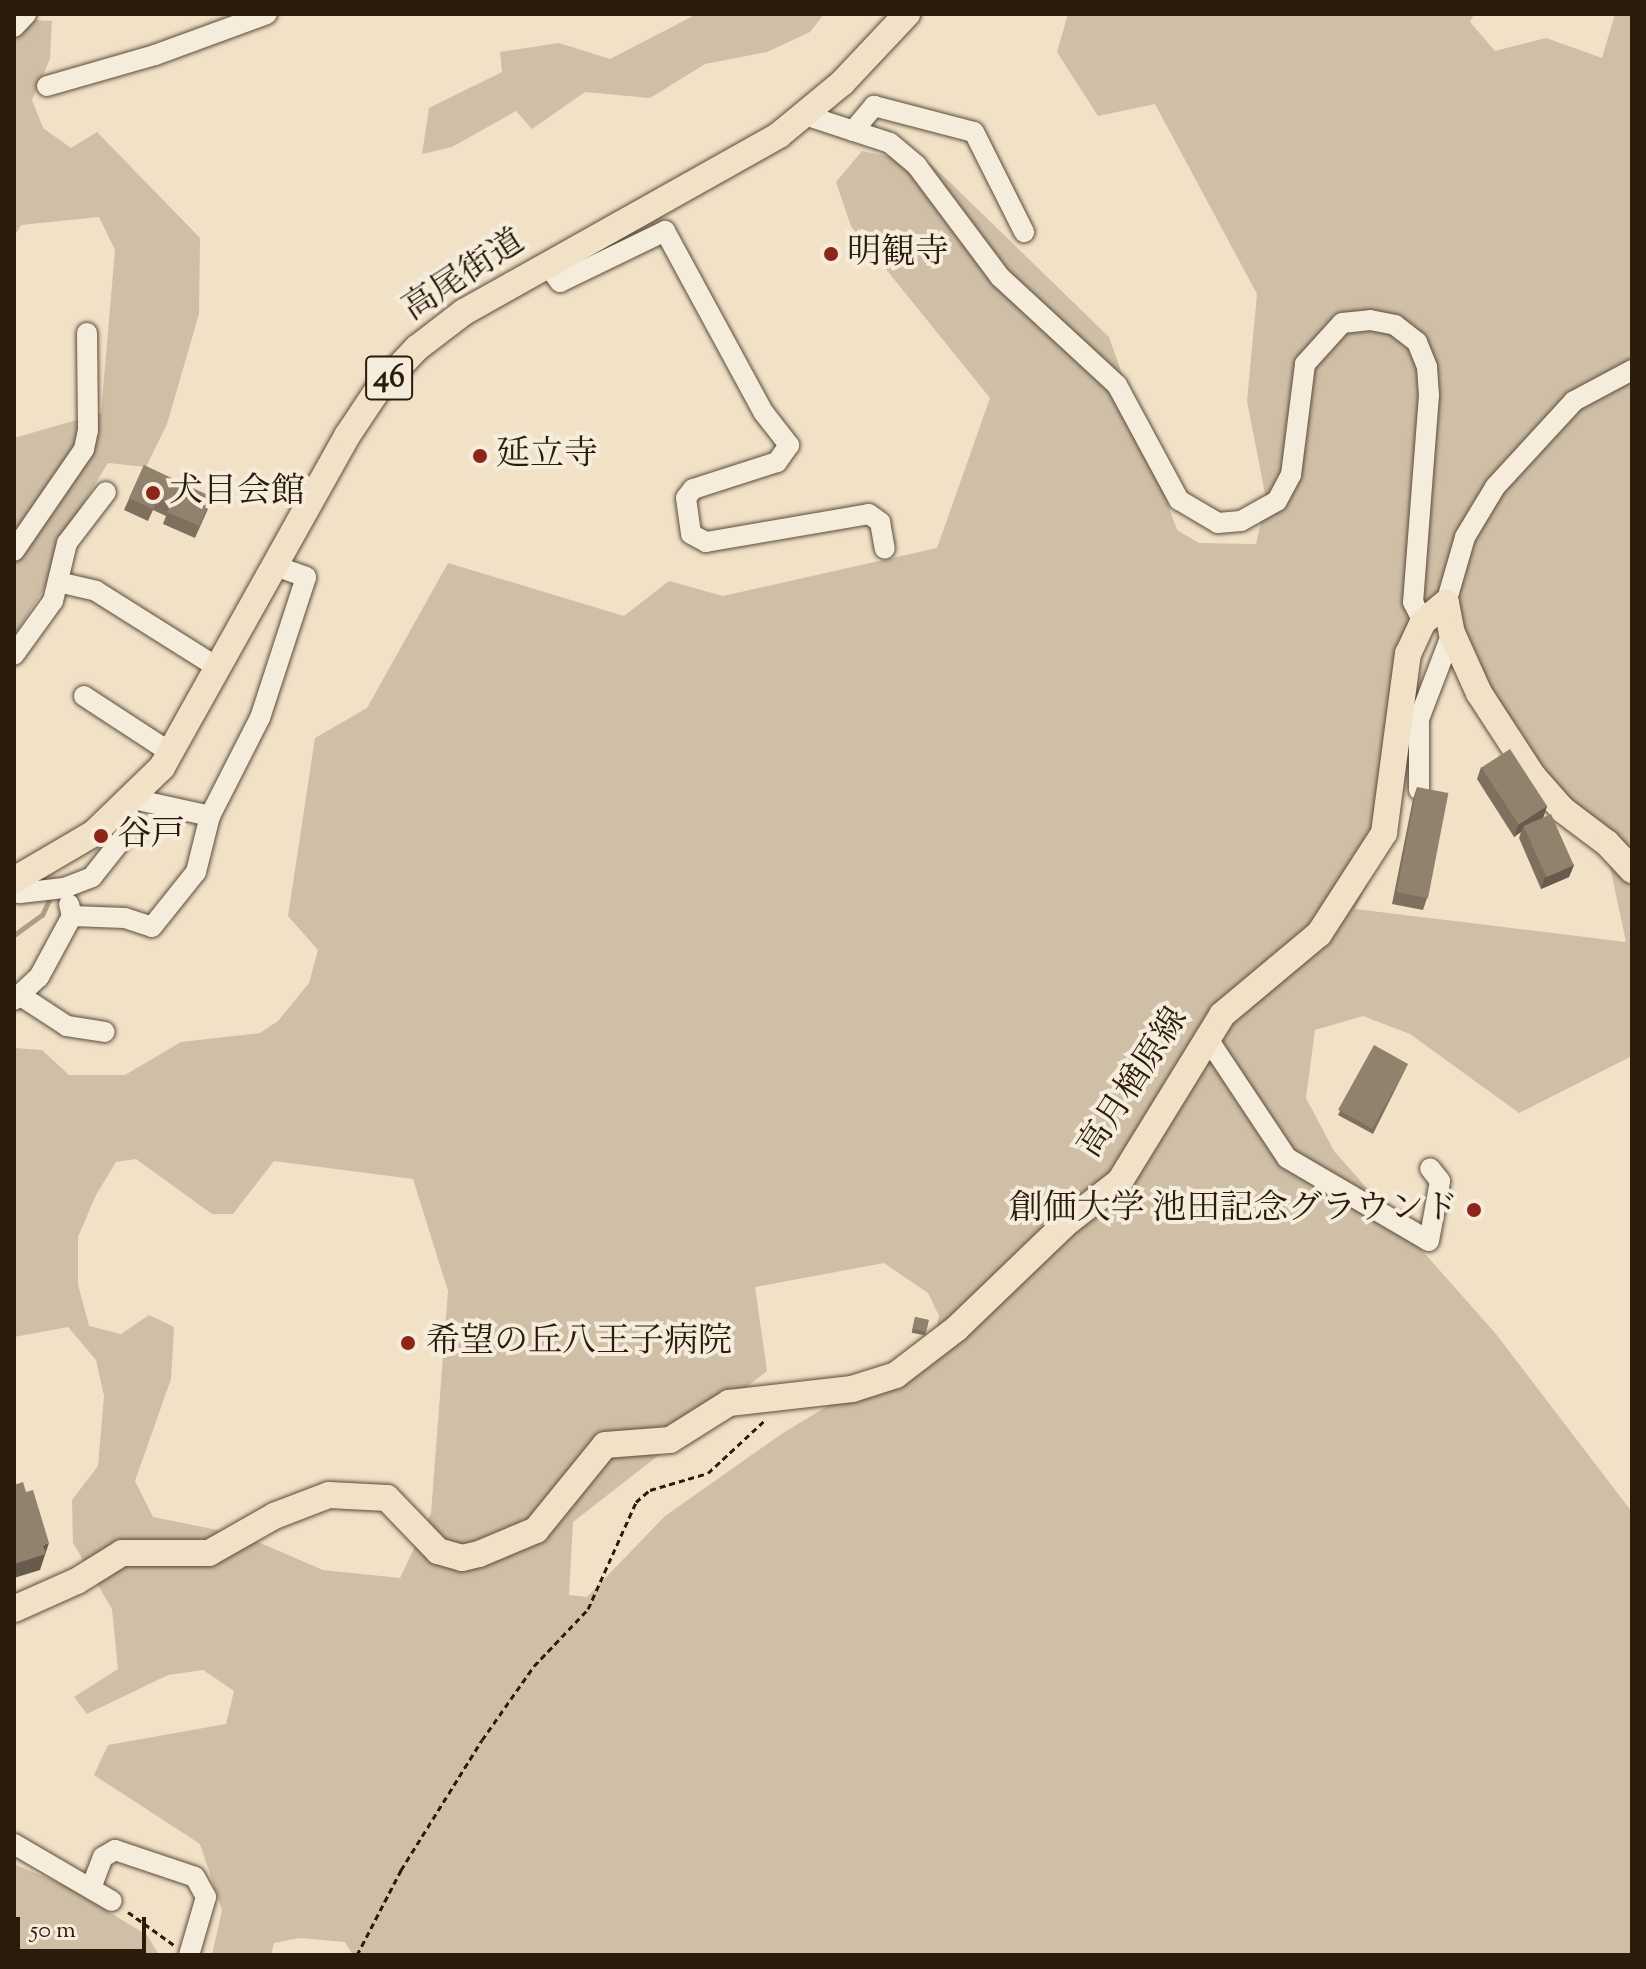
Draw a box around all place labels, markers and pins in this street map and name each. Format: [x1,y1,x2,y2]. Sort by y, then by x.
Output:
place label: 明観寺 [847,234,949,274]
marker: 明観寺 [822,245,840,263]
place label: 延立寺 [496,436,598,476]
marker: 延立寺 [471,447,489,465]
place label: 犬目会館 [169,473,305,513]
marker: 犬目会館 [144,484,162,502]
place label: 谷戸 [117,816,185,856]
marker: 谷戸 [92,827,110,845]
place label: 創価大学 池田記念グラウンド [1009,1190,1458,1230]
marker: 創価大学 池田記念グラウンド [1465,1201,1483,1219]
place label: 希望の丘八王子病院 [426,1323,732,1363]
marker: 希望の丘八王子病院 [397,1332,419,1354]

